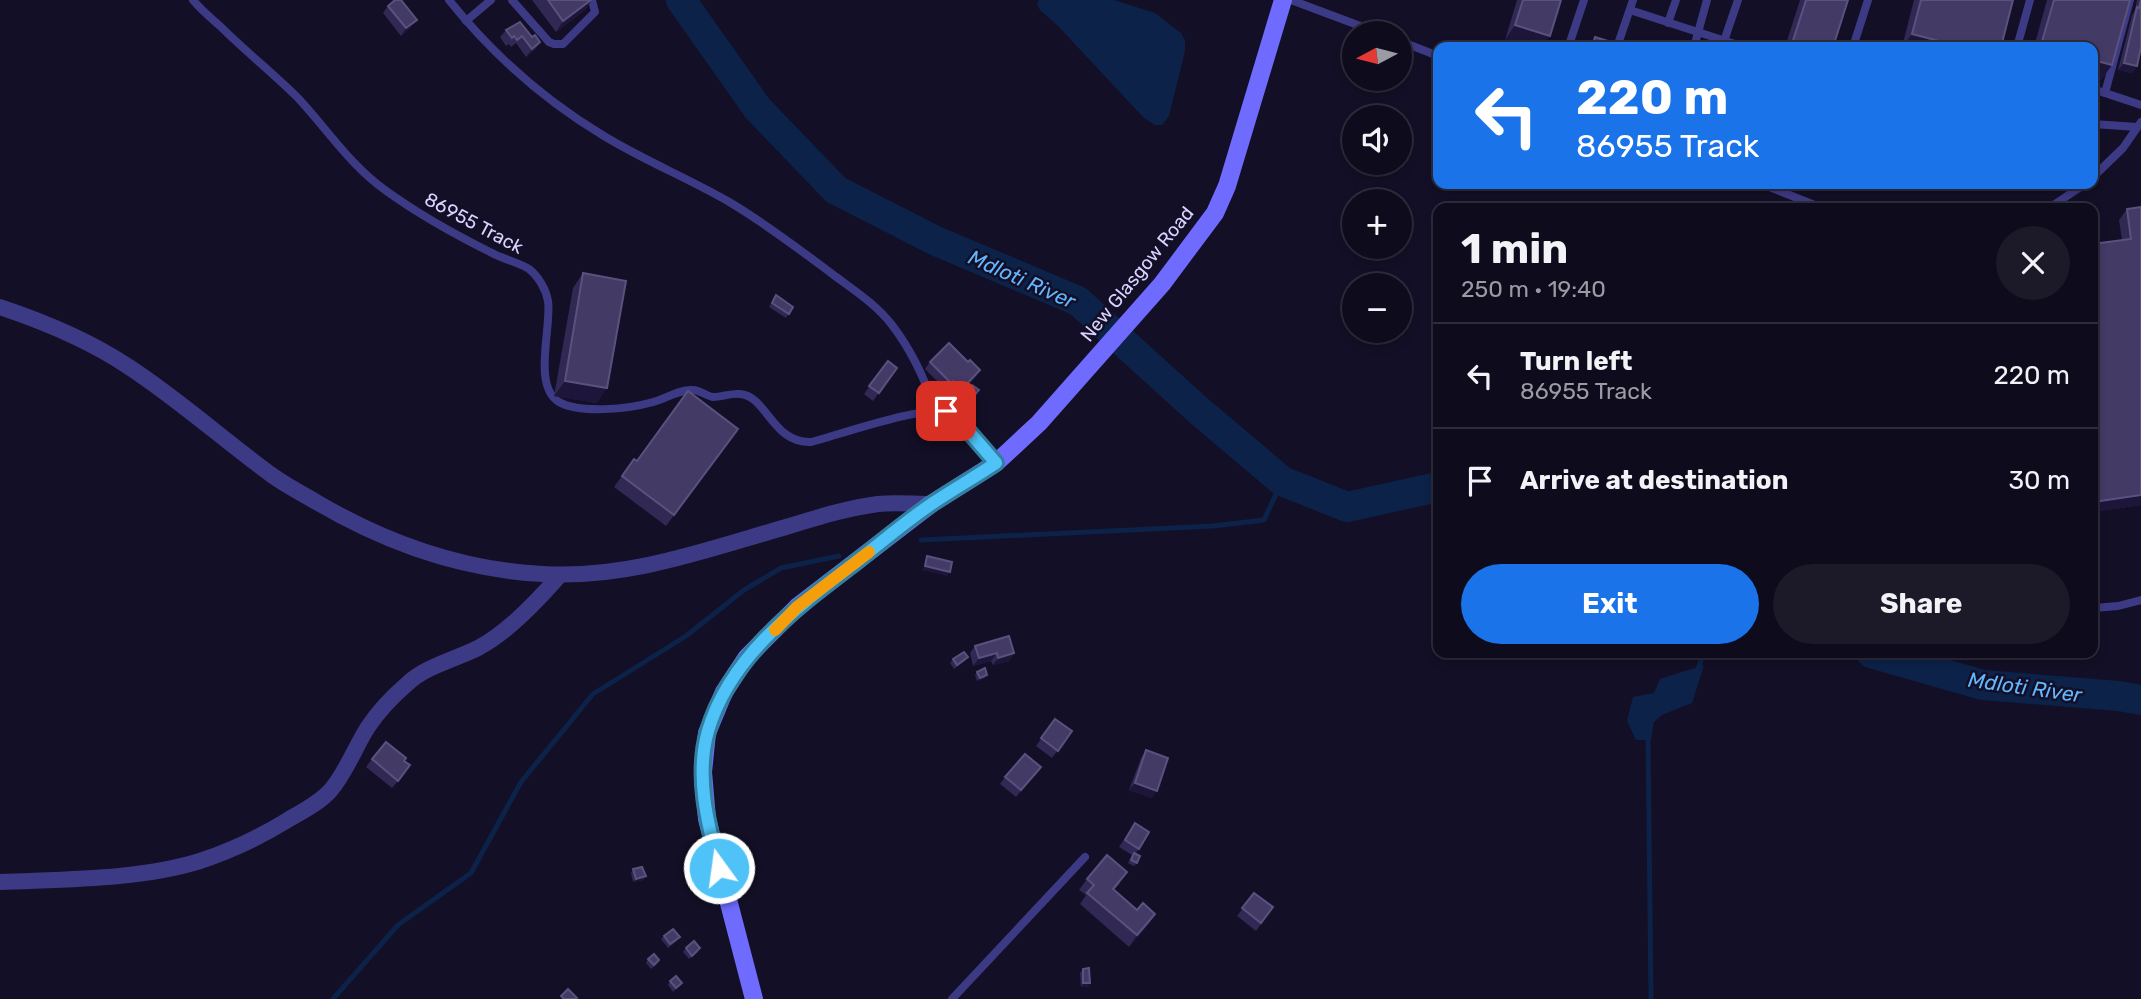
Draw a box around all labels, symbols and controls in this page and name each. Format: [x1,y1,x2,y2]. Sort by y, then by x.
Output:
north arrow [1342,21,1412,91]
map controls [1342,21,1412,343]
text: 220 m [1576,68,1728,126]
icon: left [1461,70,1552,161]
button: sound [1342,105,1412,175]
text: 86955 Track [1576,127,1759,165]
street label: 86955 Track [421,187,528,259]
button: + [1342,189,1412,259]
street label: New Glasgow Road [1075,202,1199,346]
text: 1 min [1461,224,1568,274]
button: close [1996,226,2070,300]
water label: Mdloti River [965,244,1080,314]
button: − [1342,273,1412,343]
text: 250 m · 19:40 [1461,275,1606,303]
text: Turn left [1520,346,1632,377]
icon: left [1461,357,1499,395]
text: 220 m [1993,360,2070,391]
text: 86955 Track [1520,377,1652,405]
pin [916,381,976,441]
icon: arrive [927,392,965,430]
icon: arrive [1461,462,1499,500]
text: Arrive at destination [1520,465,1788,496]
text: 30 m [2008,465,2070,496]
button: Exit [1461,564,1759,644]
button: Share [1773,564,2070,644]
water label: Mdloti River [1967,667,2084,707]
position arrow [682,831,756,905]

